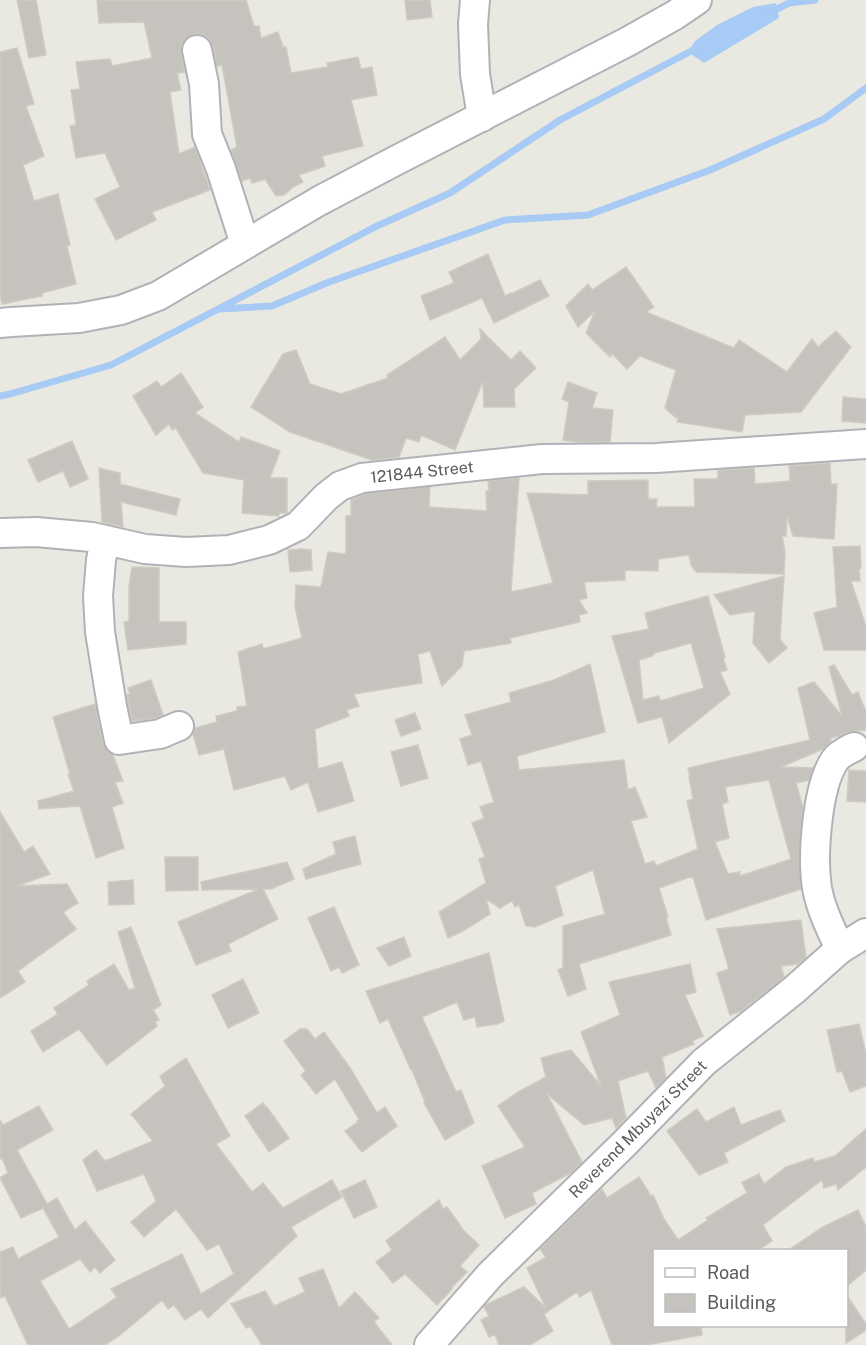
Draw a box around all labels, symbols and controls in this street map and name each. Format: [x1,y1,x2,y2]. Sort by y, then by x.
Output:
street label: 121844 Street [369,457,475,487]
street label: Reverend Mbuyazi Street [565,1056,711,1202]
legend [653,1249,848,1327]
text: Road [707,1262,750,1283]
text: Building [707,1292,776,1313]

